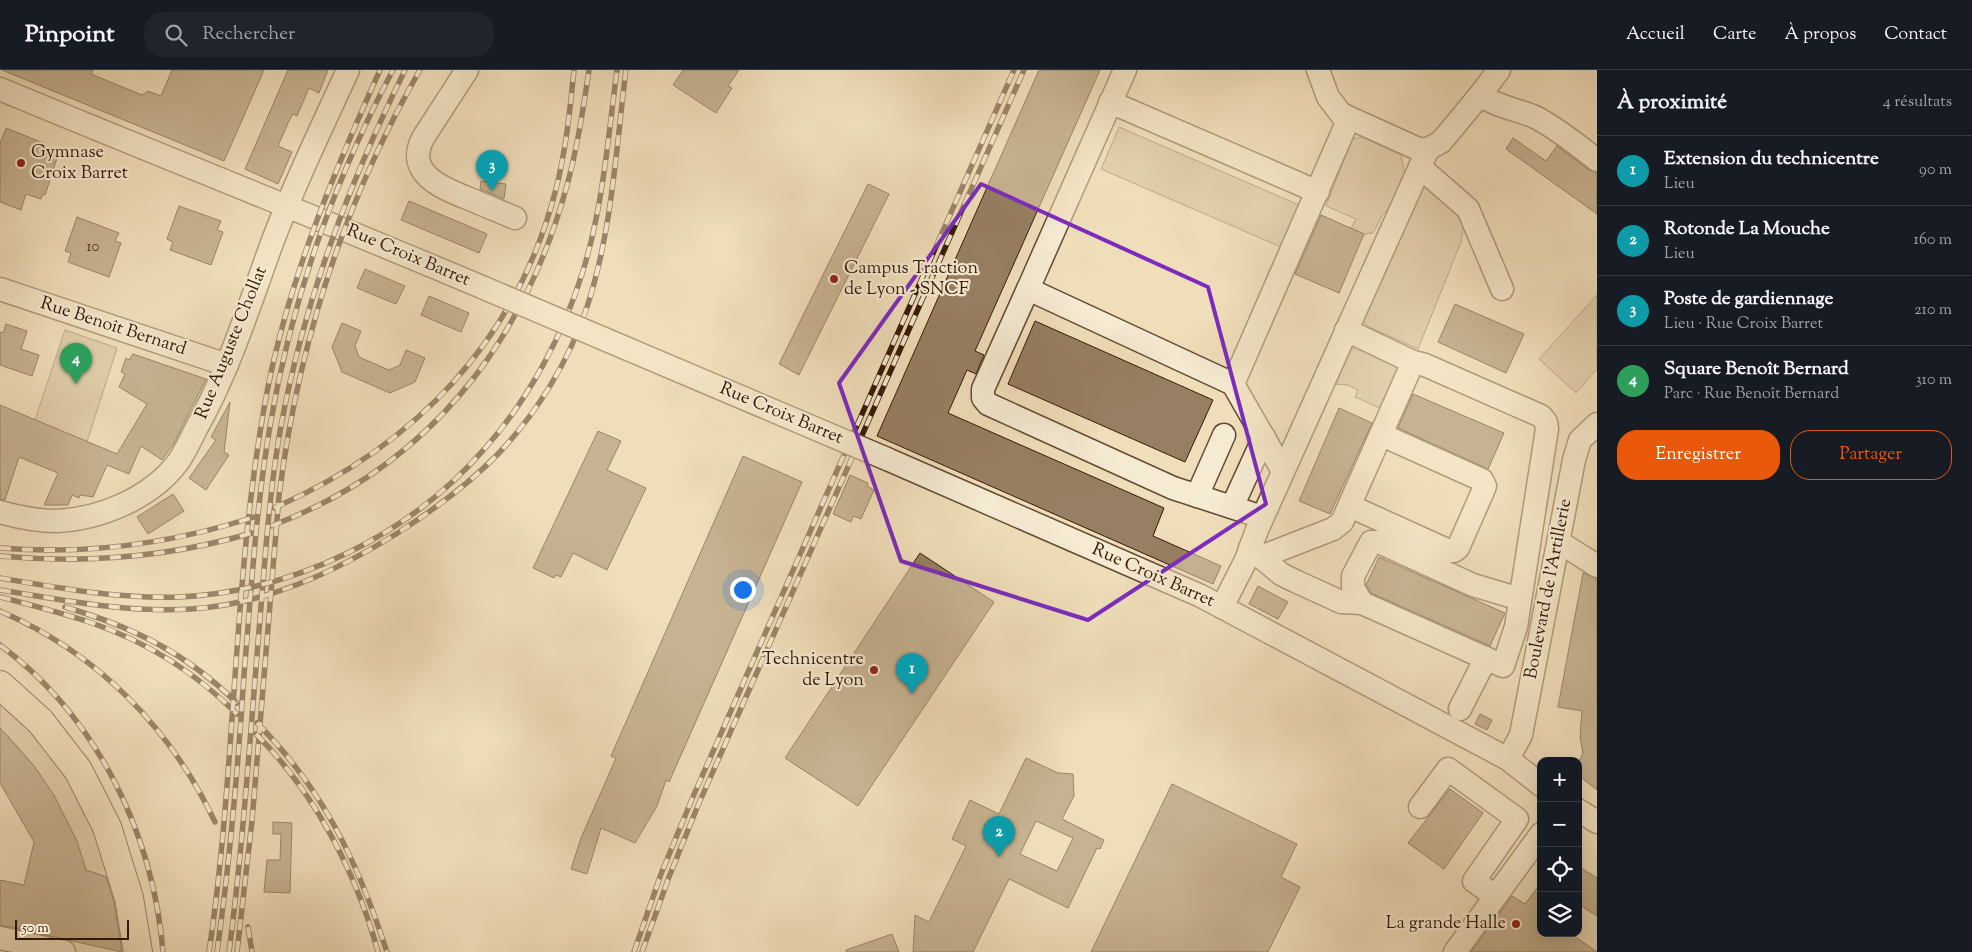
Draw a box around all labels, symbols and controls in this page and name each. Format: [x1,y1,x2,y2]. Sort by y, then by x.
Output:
search box [144,12,494,57]
text: Pinpoint [25,18,114,52]
icon: search [162,21,190,49]
text: Rechercher [202,21,295,48]
text: Accueil [1626,22,1685,48]
text: Carte [1713,22,1757,48]
text: À propos [1785,22,1856,48]
text: Contact [1884,22,1947,48]
text: À proximité [1617,88,1727,118]
text: 4 résultats [1883,91,1952,114]
place label: Gymnase Croix Barret [31,140,128,187]
text: Extension du technicentre [1664,146,1879,173]
pin: 3 [476,150,508,191]
marker: Gymnase Croix Barret [15,157,27,169]
text: 1 [1630,159,1636,182]
text: 90 m [1919,159,1952,182]
text: Lieu [1664,173,1695,196]
text: Rotonde La Mouche [1664,216,1830,243]
street label: Rue Croix Barret [342,218,474,294]
text: 2 [1629,229,1637,252]
text: 160 m [1914,229,1952,252]
house number: 10 [87,237,100,258]
text: Lieu [1664,243,1695,266]
place label: Campus Traction de Lyon - SNCF [844,256,978,303]
street label: Rue Auguste Chollat [189,263,275,423]
marker: Campus Traction de Lyon - SNCF [828,273,840,285]
text: Poste de gardiennage [1664,286,1833,313]
street label: Rue Benoît Bernard [37,291,189,363]
text: 3 [1630,299,1636,322]
text: 210 m [1914,299,1952,322]
text: Lieu · Rue Croix Barret [1664,313,1823,336]
pin: 4 [60,343,92,384]
text: Square Benoît Bernard [1664,356,1849,383]
text: 4 [1629,369,1637,392]
text: 310 m [1915,369,1952,392]
street label: Rue Croix Barret [715,376,847,452]
text: Parc · Rue Benoît Bernard [1664,383,1839,406]
button: Enregistrer [1617,430,1780,480]
button: Partager [1790,430,1952,480]
street label: Boulevard de l'Artillerie [1519,497,1579,681]
street label: Rue Croix Barret [1087,537,1219,615]
your location [730,577,756,603]
place label: Technicentre de Lyon [762,647,864,694]
pin: 1 [896,653,928,694]
marker: Technicentre de Lyon [868,664,880,676]
map controls [1537,757,1582,937]
button: + [1537,757,1582,802]
button: − [1537,802,1582,847]
pin: 2 [983,816,1015,857]
button: locate [1537,847,1582,892]
button: layers [1537,892,1582,937]
place label: La grande Halle [1386,911,1506,937]
scale bar [15,917,129,940]
marker: La grande Halle [1510,918,1522,930]
text: 50 m [22,919,49,939]

